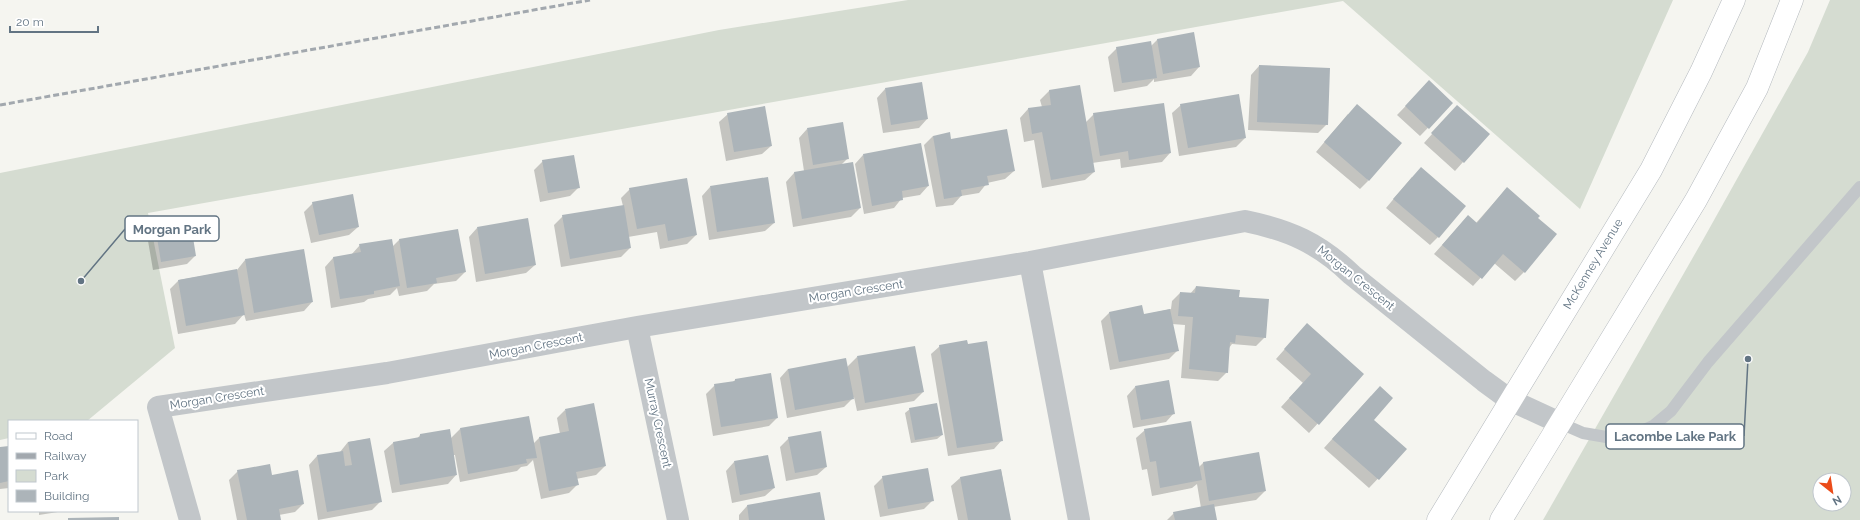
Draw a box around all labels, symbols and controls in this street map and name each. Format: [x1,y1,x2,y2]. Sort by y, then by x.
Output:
scale bar [10,8,98,34]
text: 20 m [16,15,44,29]
callout: Morgan Park [125,216,219,241]
street label: McKenney Avenue [1560,216,1626,312]
text: Morgan Park [133,222,212,237]
street label: Morgan Crescent [1315,243,1397,313]
street label: Morgan Crescent [808,277,904,305]
street label: Morgan Crescent [488,330,584,362]
street label: Murray Crescent [642,377,674,469]
street label: Morgan Crescent [169,384,265,412]
legend [8,420,138,512]
callout: Lacombe Lake Park [1606,424,1744,449]
text: Road [44,429,73,443]
text: Lacombe Lake Park [1614,429,1737,444]
text: Railway [44,449,87,463]
text: Park [44,469,69,483]
north arrow [1812,472,1852,512]
text: Building [44,489,90,503]
text: N [1830,492,1844,508]

